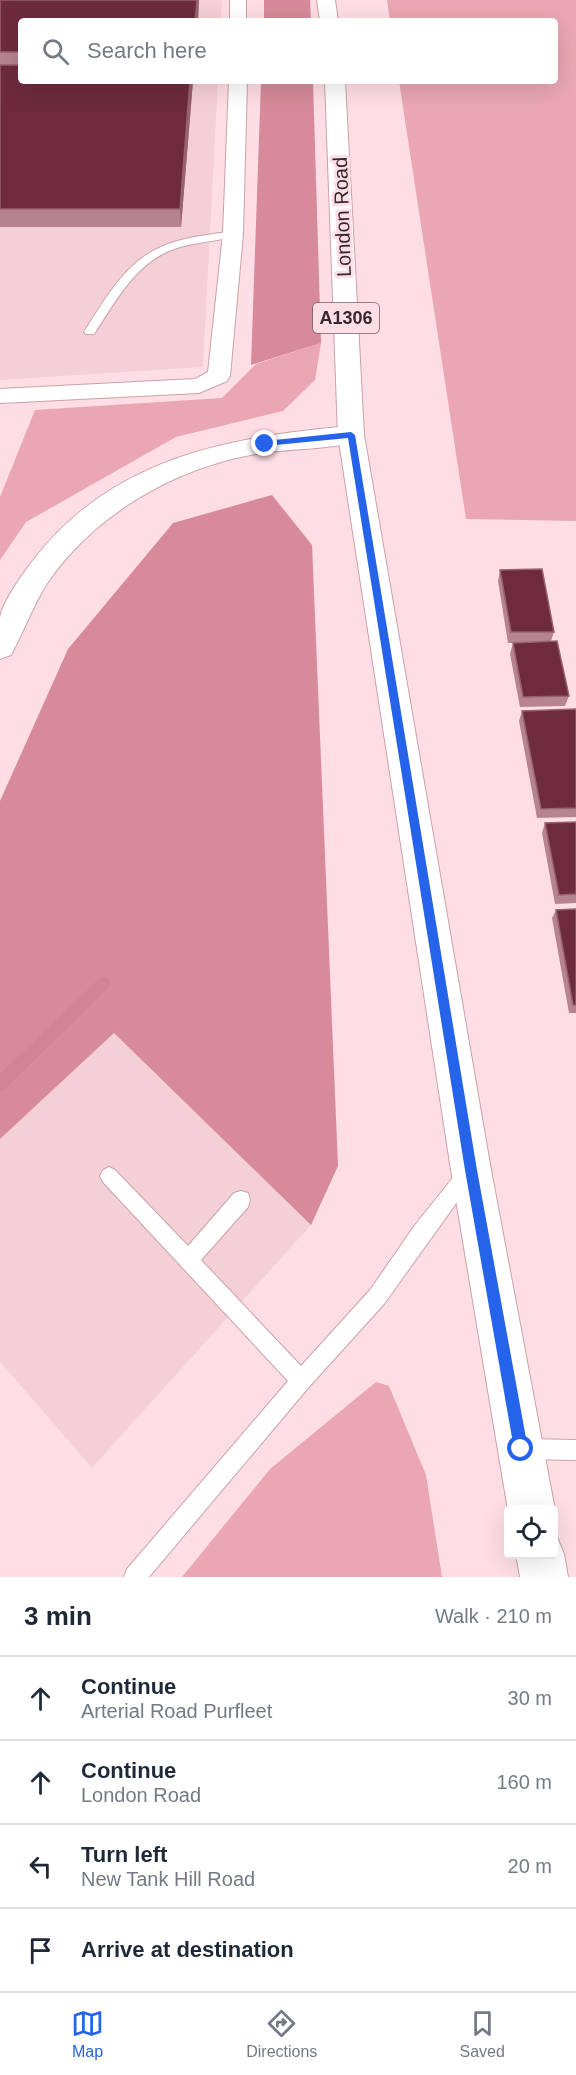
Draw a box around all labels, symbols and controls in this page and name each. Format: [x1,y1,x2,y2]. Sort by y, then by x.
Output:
search box [18,18,558,84]
icon: search [39,35,72,68]
text: Search here [87,38,207,63]
street label: London Road [329,157,355,277]
road number: A1306 [313,303,379,333]
route end [251,430,277,456]
route start [507,1435,533,1461]
map controls [504,1505,558,1559]
button: locate [504,1505,558,1559]
text: 3 min [24,1601,92,1631]
text: Walk · 210 m [435,1605,552,1627]
text: Continue [81,1674,176,1699]
icon: ahead [24,1682,57,1715]
text: 30 m [508,1687,552,1709]
text: Arterial Road Purfleet [81,1700,272,1722]
text: Continue [81,1758,176,1783]
icon: ahead [24,1766,57,1799]
text: 160 m [496,1771,552,1793]
text: London Road [81,1784,201,1806]
text: Turn left [81,1842,167,1867]
icon: left [24,1850,57,1883]
text: 20 m [508,1855,552,1877]
text: New Tank Hill Road [81,1868,255,1890]
icon: arrive [24,1934,57,1967]
text: Arrive at destination [81,1937,294,1962]
tab: Map [71,2007,104,2061]
tab: Directions [246,2007,317,2061]
tab: Saved [460,2007,505,2061]

